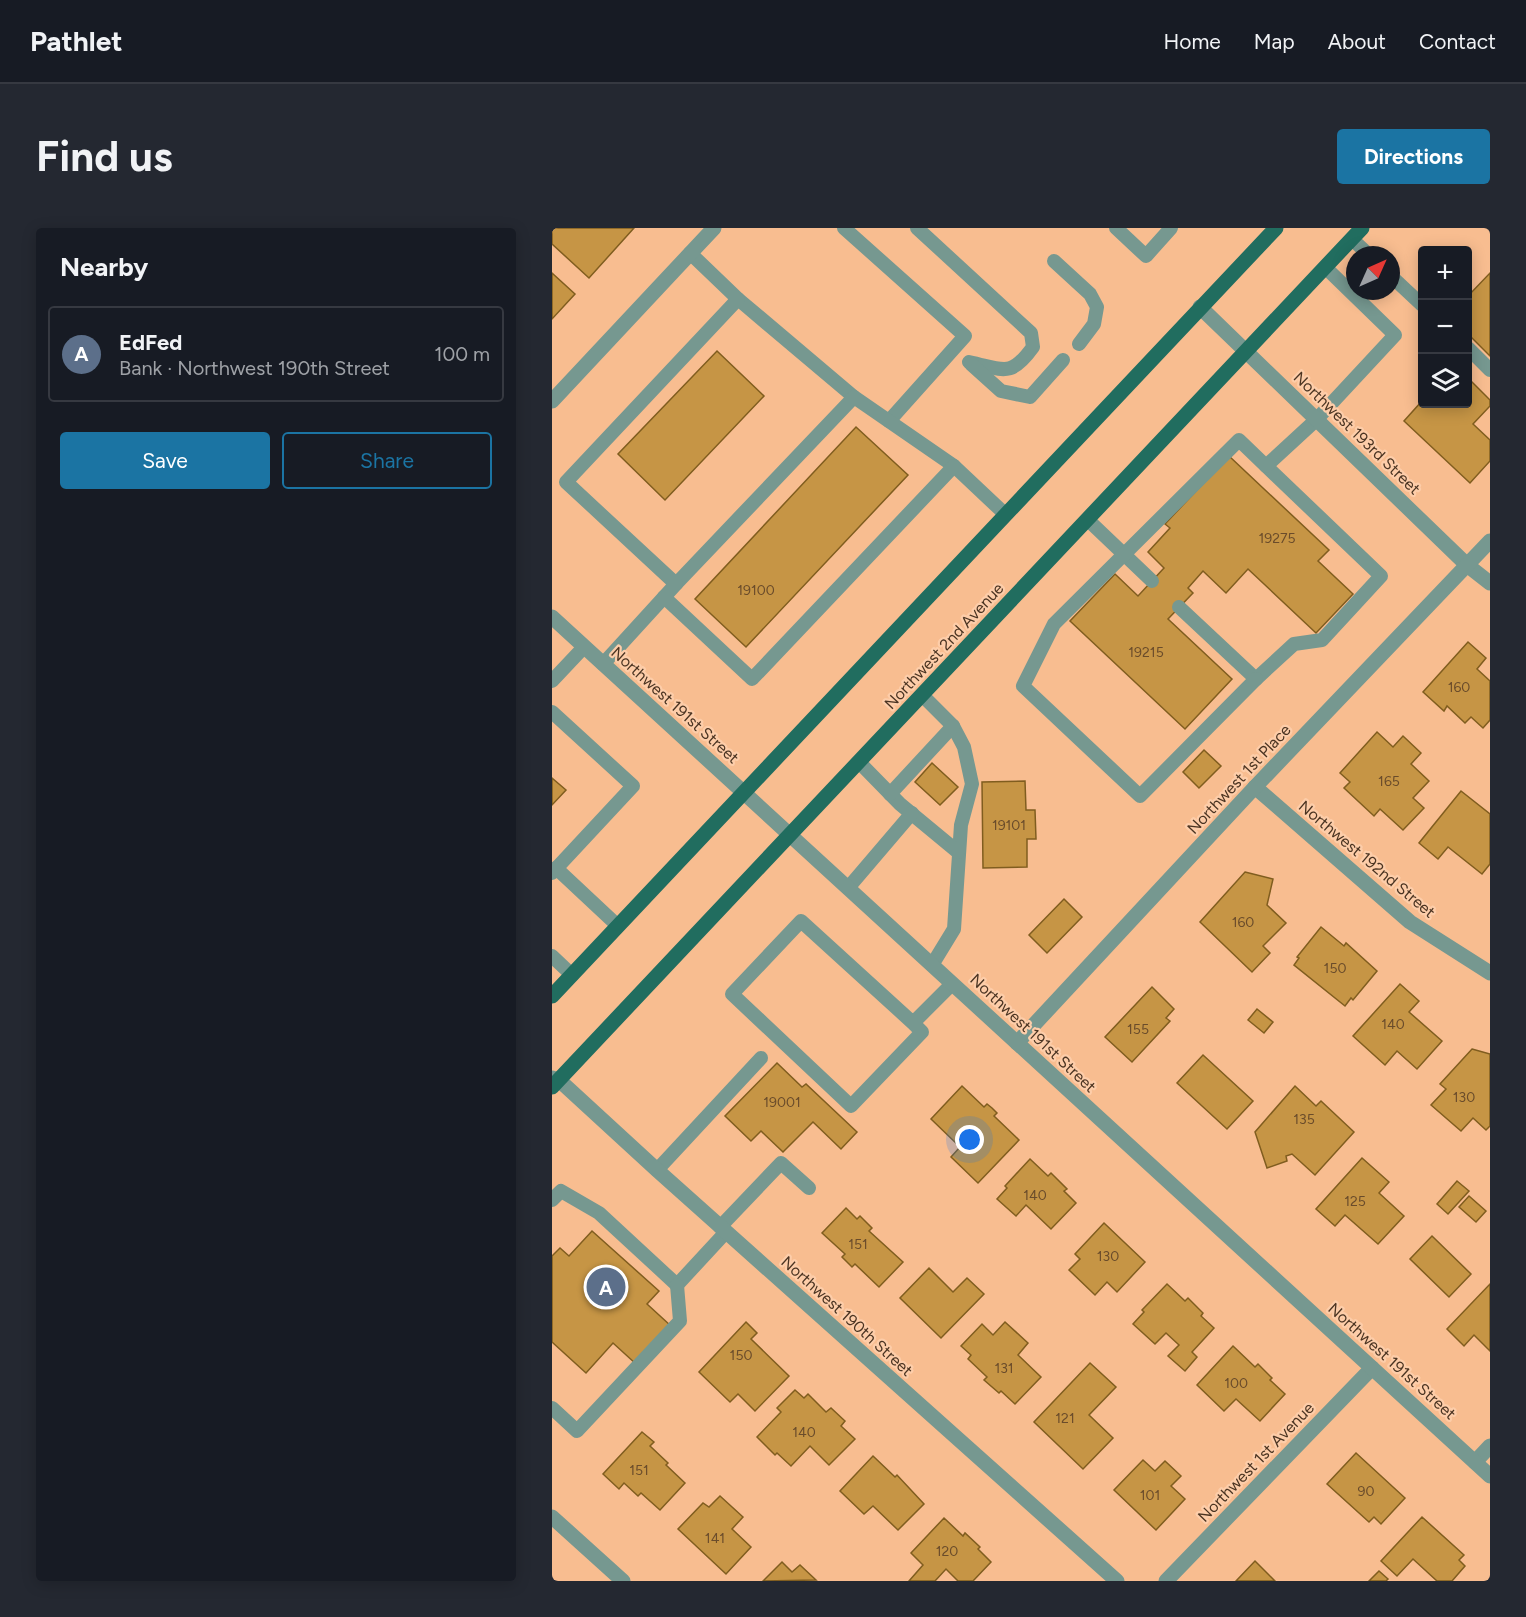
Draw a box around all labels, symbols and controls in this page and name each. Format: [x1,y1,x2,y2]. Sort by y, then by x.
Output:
text: Pathlet [30,24,122,58]
text: Home [1164,29,1221,54]
text: Map [1254,29,1295,54]
text: About [1328,29,1386,54]
text: Contact [1419,29,1496,54]
button: Directions [1337,129,1490,184]
text: Find us [36,131,173,182]
north arrow [1346,246,1400,300]
map controls [1418,246,1472,408]
button: + [1418,246,1472,300]
text: Nearby [60,251,148,283]
button: − [1418,300,1472,354]
text: EdFed [119,329,182,356]
text: A [74,342,89,366]
text: 100 m [434,342,490,366]
button: layers [1418,354,1472,408]
text: Bank · Northwest 190th Street [119,356,390,380]
street label: Northwest 193rd Street [1290,368,1424,498]
button: Save [60,432,270,489]
button: Share [282,432,492,489]
house number: 19275 [1258,530,1296,547]
street label: Northwest 2nd Avenue [881,579,1008,713]
house number: 19100 [737,582,775,599]
street label: Northwest 191st Street [607,643,743,767]
house number: 19215 [1128,644,1164,661]
house number: 160 [1448,679,1470,696]
street label: Northwest 1st Place [1183,720,1295,838]
house number: 165 [1378,773,1400,790]
street label: Northwest 192nd Street [1295,796,1439,922]
house number: 19101 [992,817,1026,834]
house number: 160 [1232,914,1254,931]
house number: 150 [1324,960,1346,977]
street label: Northwest 191st Street [966,970,1100,1096]
house number: 140 [1381,1016,1405,1033]
house number: 155 [1127,1021,1149,1038]
house number: 130 [1453,1089,1475,1106]
house number: 19001 [763,1094,801,1111]
house number: 135 [1293,1111,1315,1128]
your location [955,1125,984,1154]
house number: 140 [1023,1187,1047,1204]
house number: 125 [1344,1193,1366,1210]
house number: 151 [848,1236,868,1253]
house number: 130 [1097,1248,1119,1265]
street label: Northwest 190th Street [777,1252,917,1380]
pin: A [586,1264,626,1310]
street label: Northwest 191st Street [1324,1299,1460,1423]
house number: 150 [730,1347,752,1364]
house number: 131 [994,1360,1014,1377]
house number: 100 [1224,1375,1248,1392]
street label: Northwest 1st Avenue [1194,1398,1318,1526]
house number: 121 [1055,1410,1075,1427]
house number: 140 [792,1424,816,1441]
house number: 151 [629,1462,649,1479]
house number: 90 [1358,1483,1374,1500]
house number: 101 [1140,1487,1160,1504]
house number: 141 [705,1530,725,1547]
house number: 120 [936,1543,958,1560]

